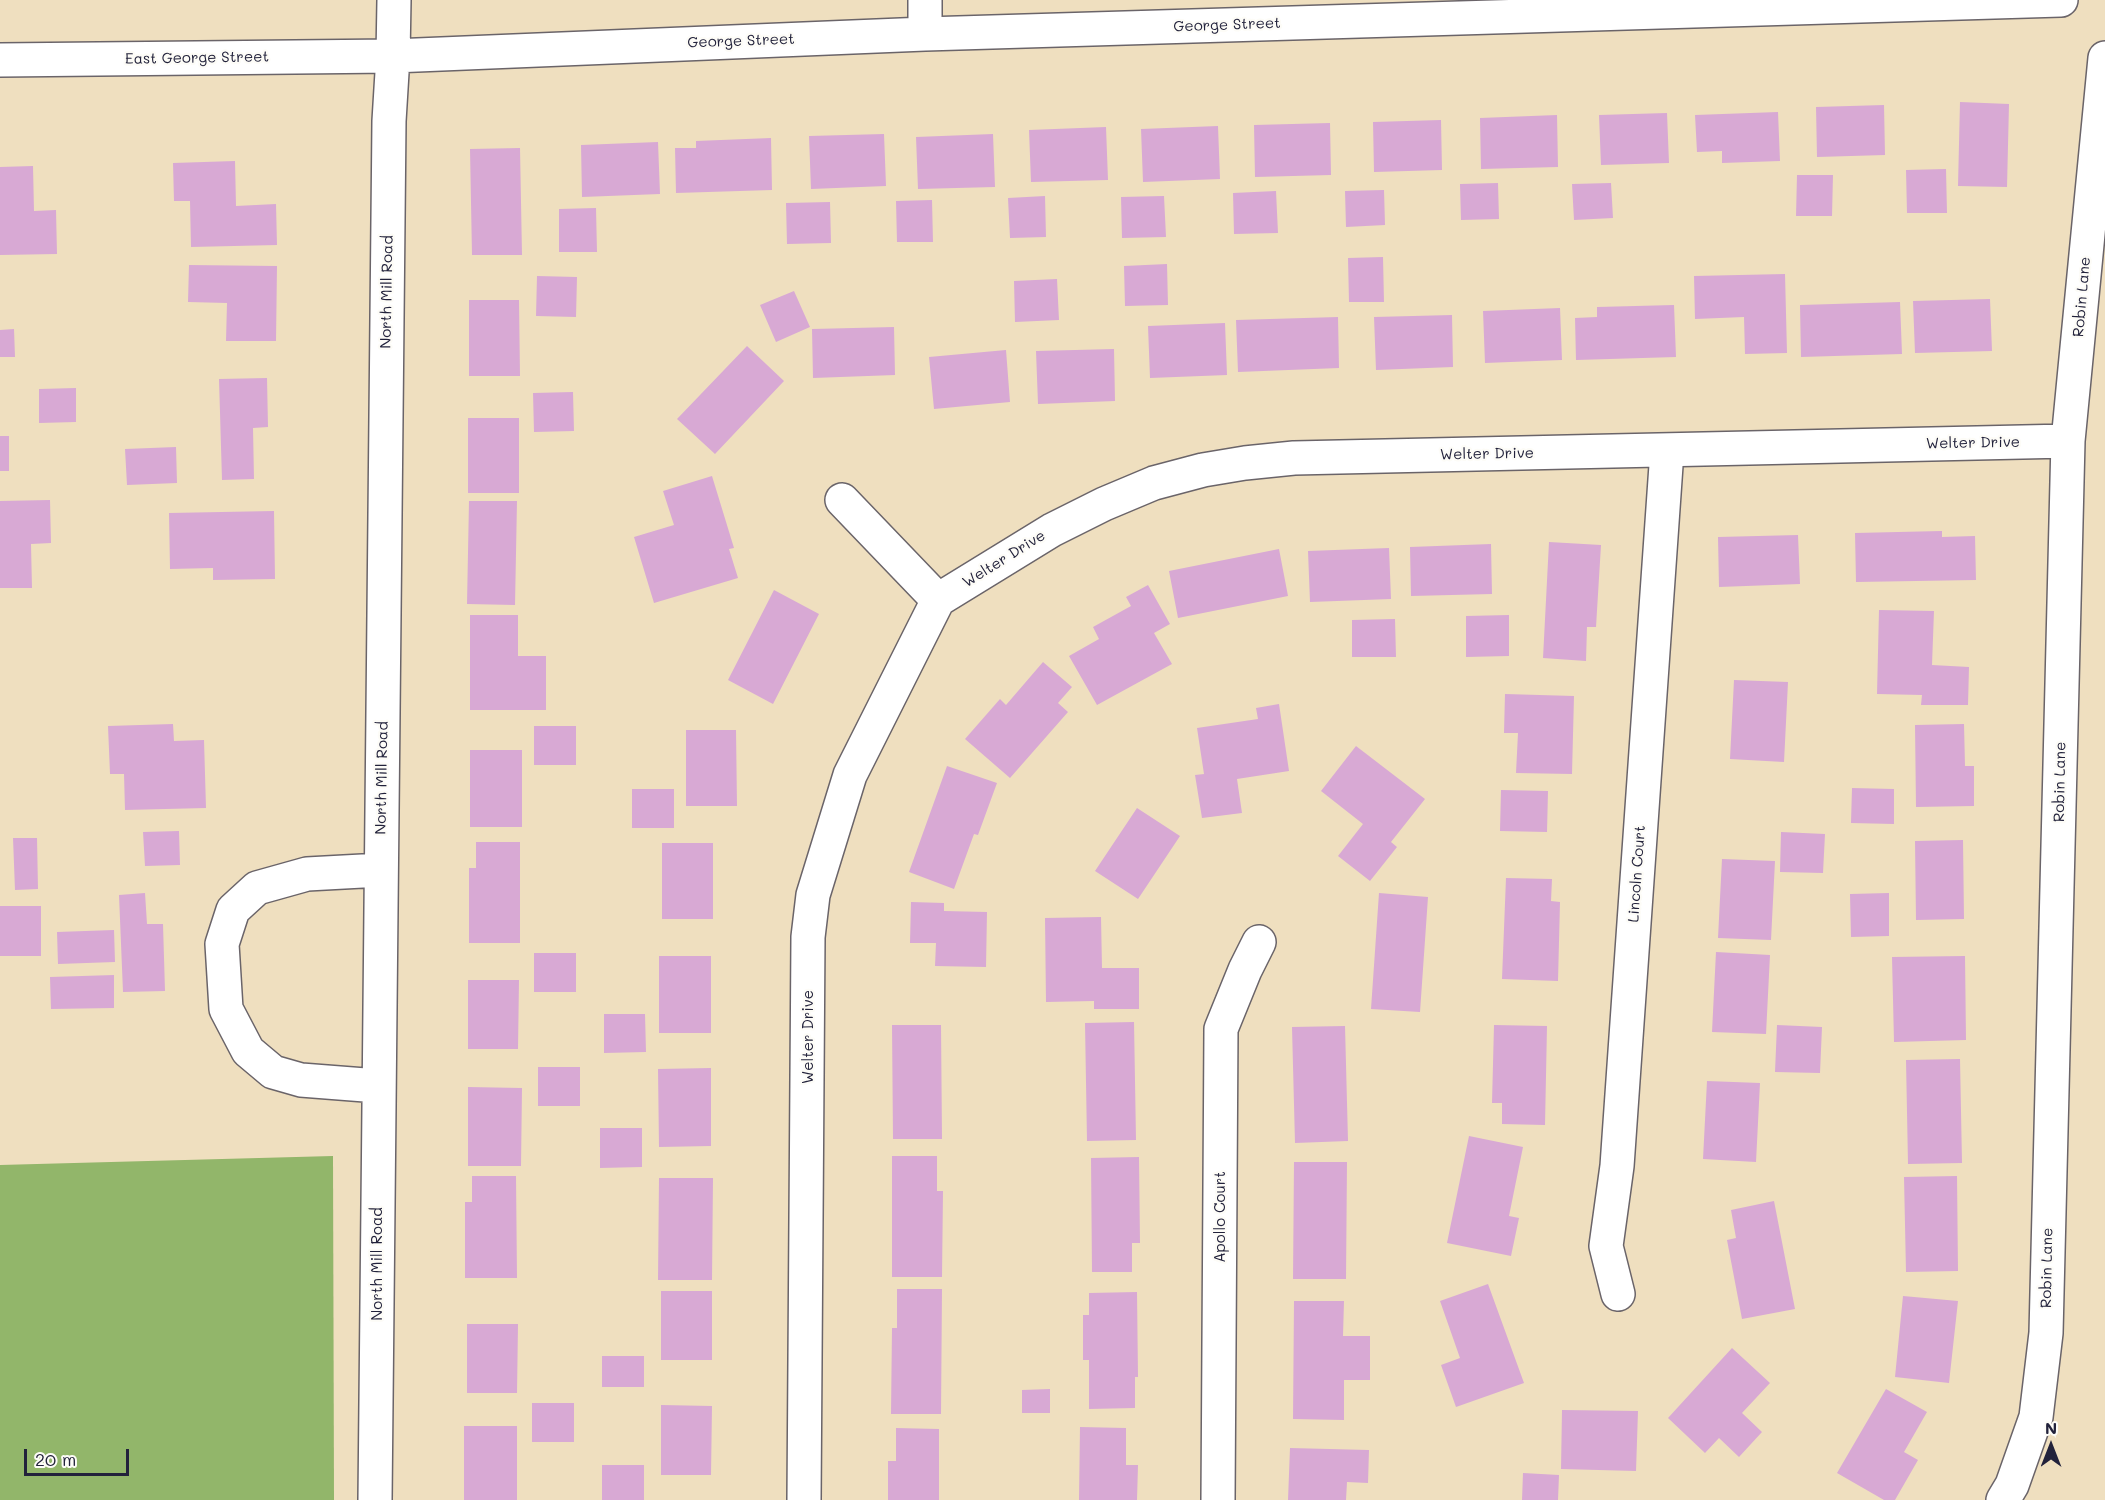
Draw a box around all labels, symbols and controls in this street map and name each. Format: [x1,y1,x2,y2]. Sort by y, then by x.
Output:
street label: George Street [1173,14,1281,36]
street label: George Street [687,30,795,52]
street label: East George Street [125,48,269,68]
street label: North Mill Road [377,235,397,349]
street label: Robin Lane [2070,256,2094,338]
street label: Welter Drive [1926,433,2020,453]
street label: Welter Drive [1440,444,1534,464]
street label: Welter Drive [959,526,1049,592]
street label: North Mill Road [372,721,392,835]
street label: Robin Lane [2050,742,2070,822]
street label: Lincoln Court [1625,825,1649,923]
street label: Welter Drive [799,990,817,1084]
street label: Apollo Court [1211,1171,1229,1263]
street label: North Mill Road [368,1207,386,1321]
street label: Robin Lane [2037,1228,2057,1308]
north arrow [2021,1416,2081,1476]
text: N [2045,1417,2057,1438]
scale bar [27,1437,132,1475]
text: 20 m [35,1447,76,1471]

